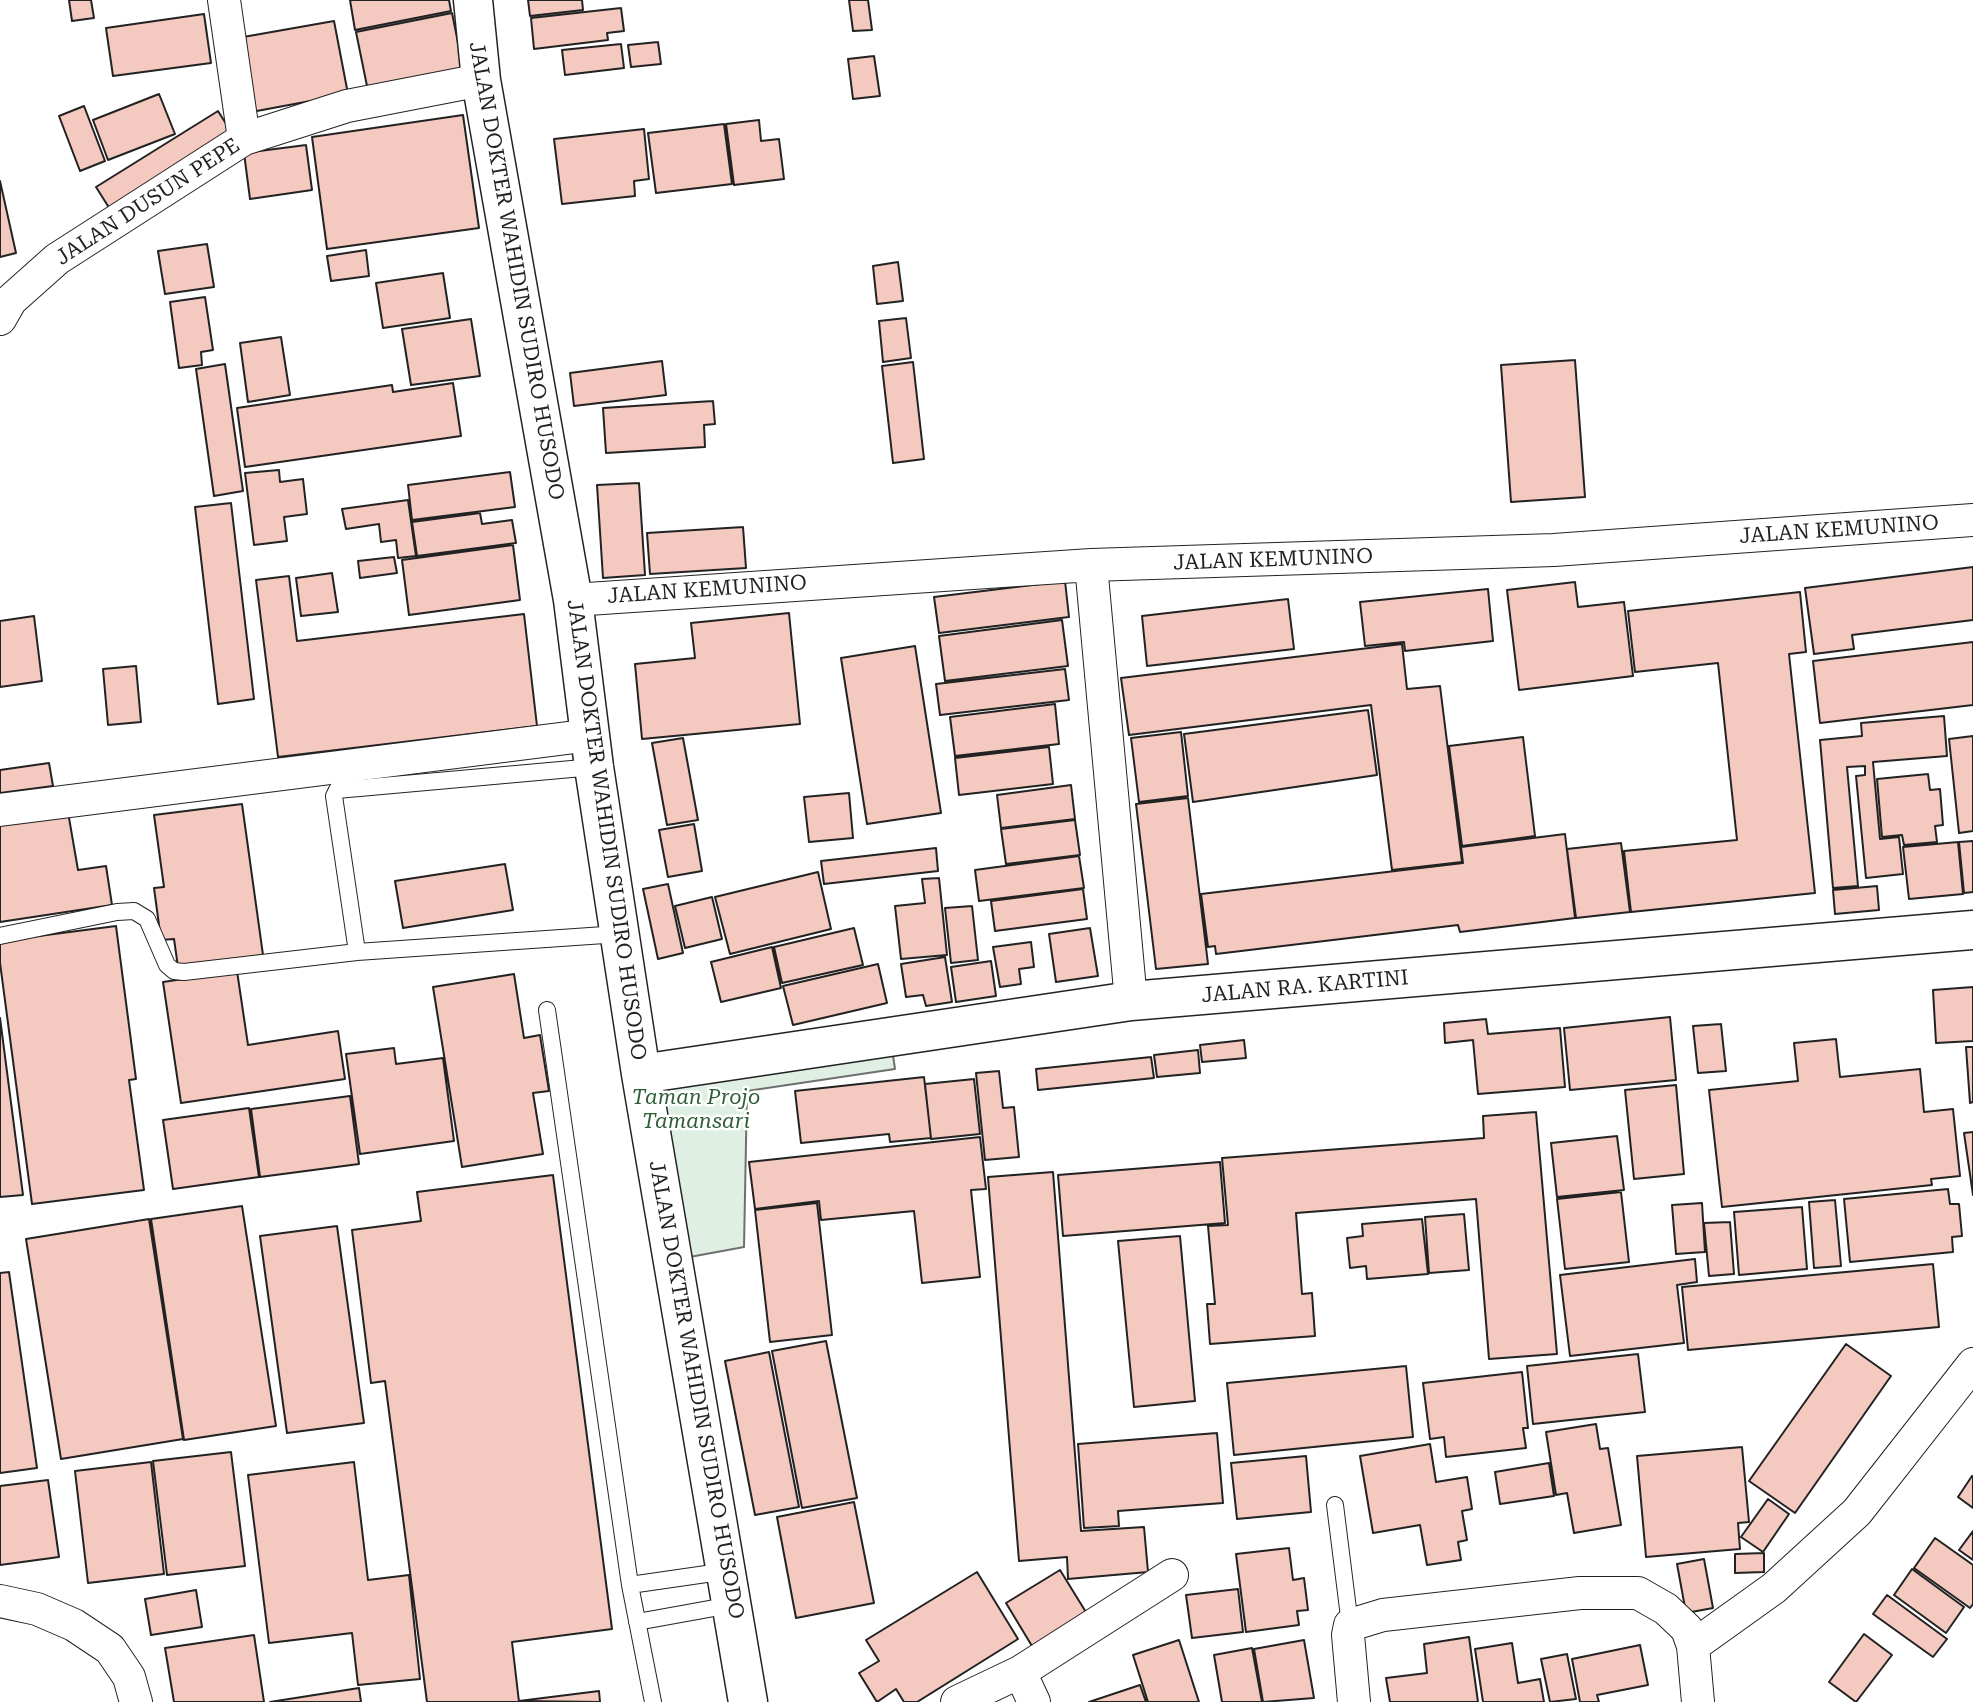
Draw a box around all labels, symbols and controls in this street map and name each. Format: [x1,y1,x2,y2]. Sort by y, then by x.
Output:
street label: JALAN DOKTER WAHIDIN SUDIRO HUSODO [463,40,569,502]
street label: JALAN DUSUN PEPE [51,133,245,271]
street label: JALAN KEMUNINO [1738,510,1940,550]
street label: JALAN KEMUNINO [1173,544,1373,576]
street label: JALAN KEMUNINO [606,570,808,610]
street label: JALAN DOKTER WAHIDIN SUDIRO HUSODO [561,598,651,1062]
street label: JALAN RA. KARTINI [1200,965,1410,1009]
park label: Taman Projo Tamansari [632,1085,760,1135]
street label: JALAN DOKTER WAHIDIN SUDIRO HUSODO [643,1159,749,1621]

